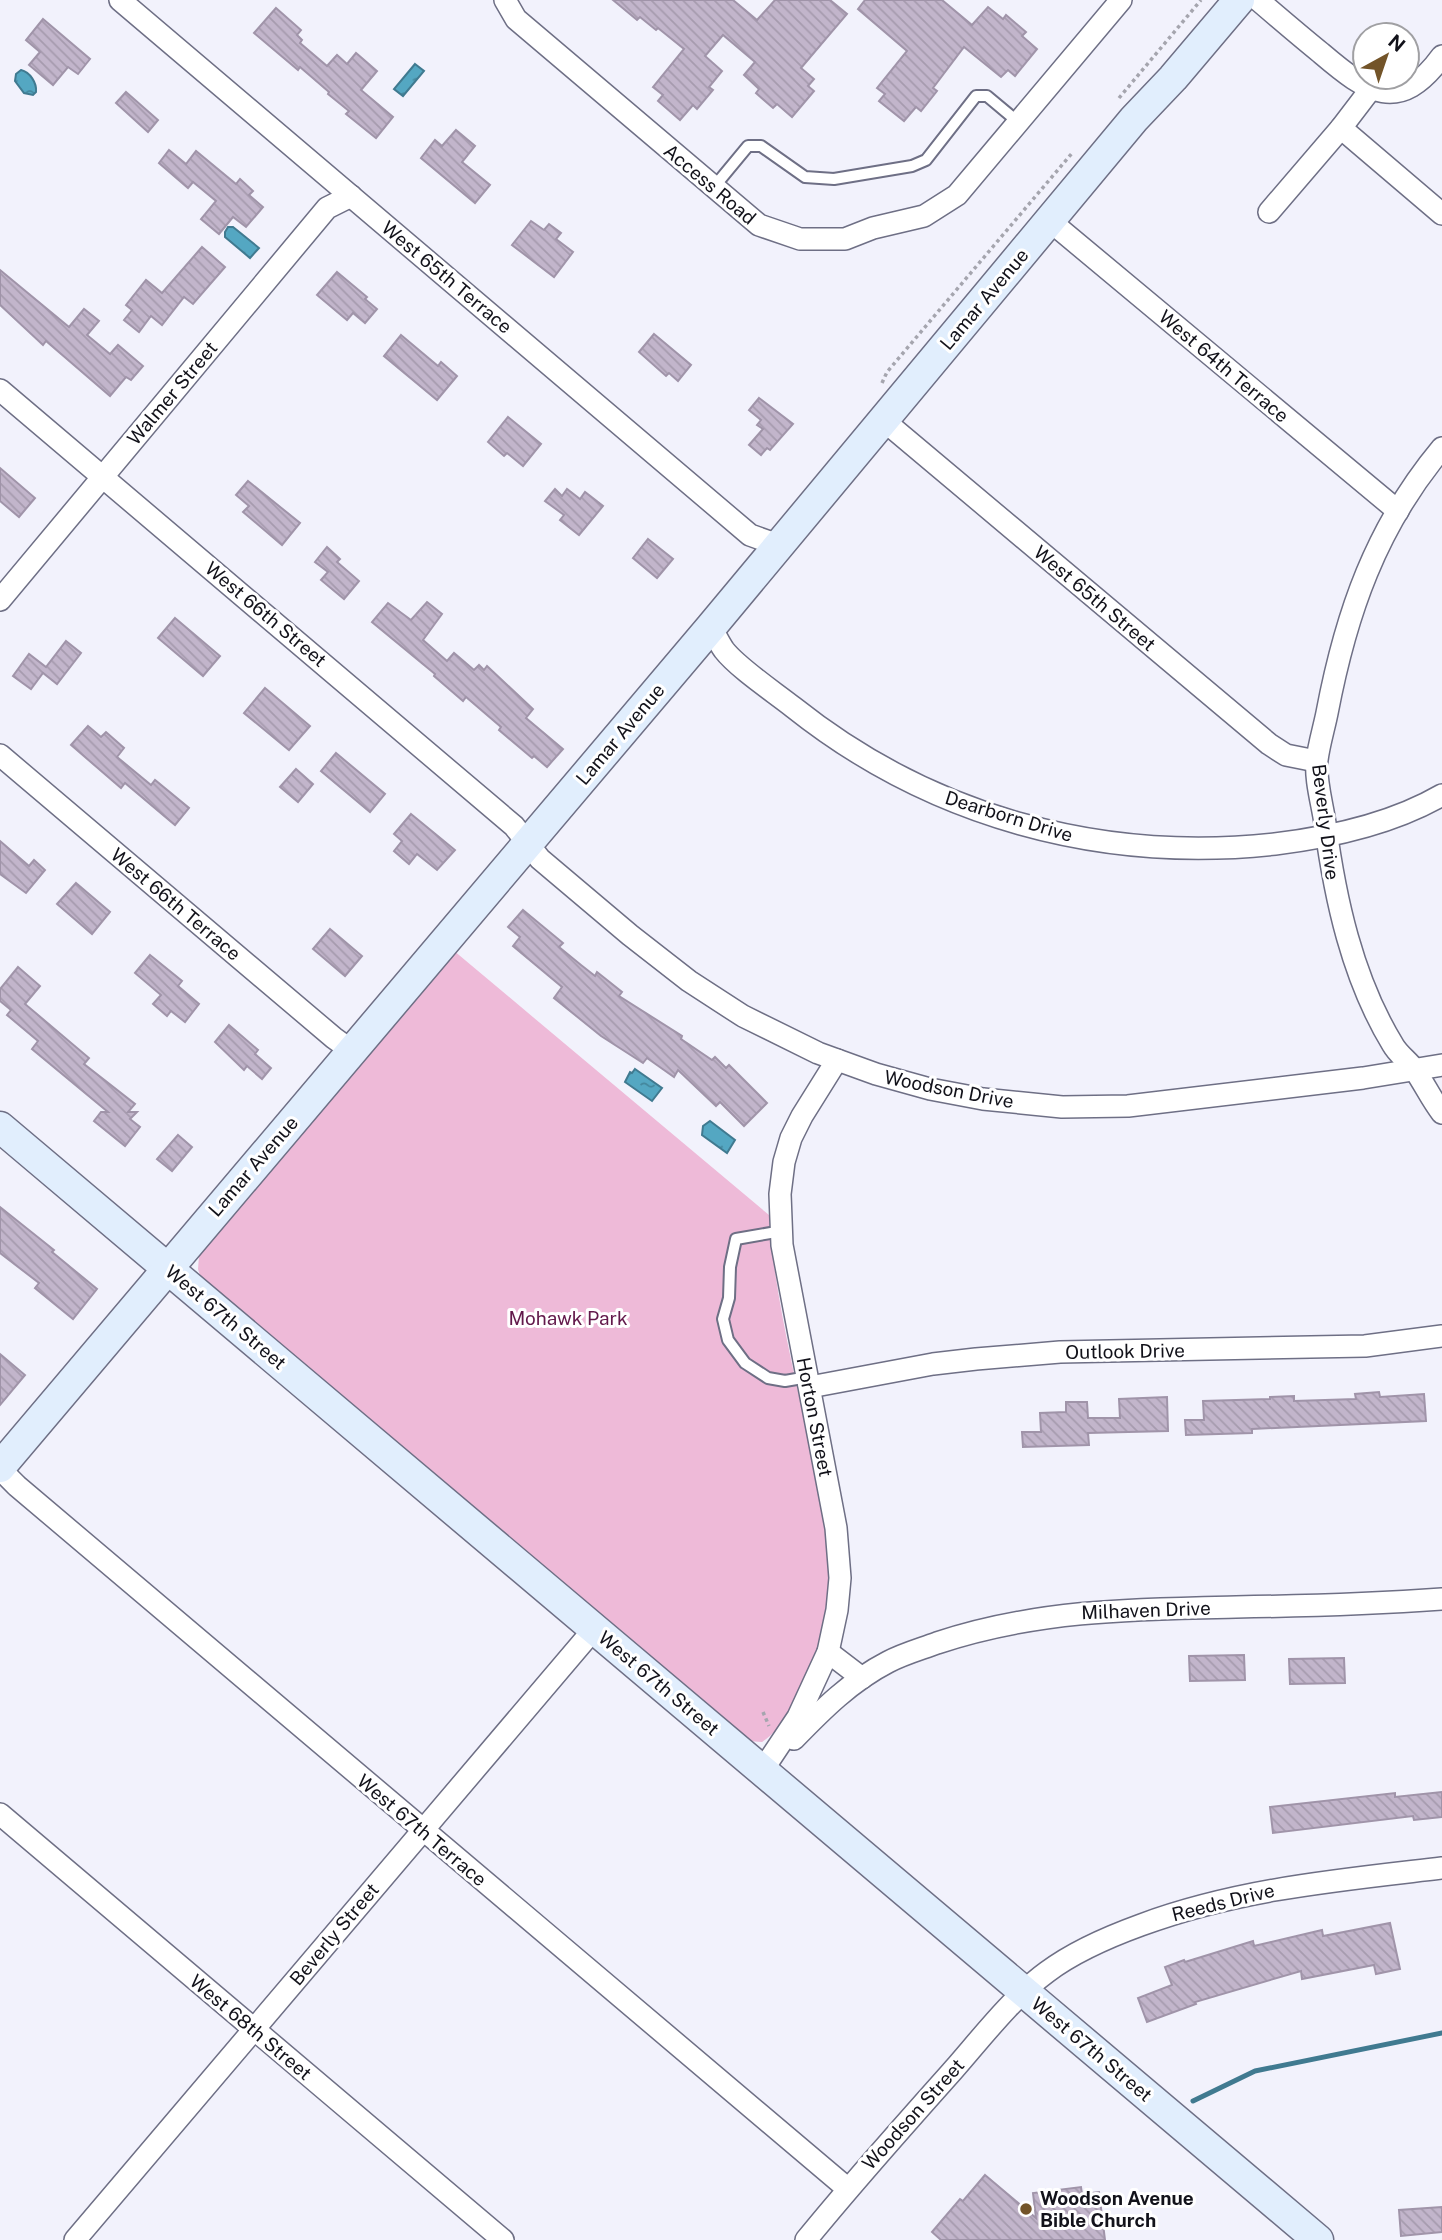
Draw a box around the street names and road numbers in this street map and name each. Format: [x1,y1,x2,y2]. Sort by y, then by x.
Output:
street label: Access Road [660,139,760,229]
street label: West 65th Terrace [377,216,517,338]
street label: Lamar Avenue [935,244,1033,354]
street label: West 64th Terrace [1155,305,1293,427]
street label: Walmer Street [122,337,222,449]
street label: West 65th Street [1030,541,1160,655]
street label: West 66th Street [201,557,331,671]
street label: Lamar Avenue [571,679,669,789]
street label: Beverly Drive [1308,763,1344,881]
street label: Dearborn Drive [943,786,1075,846]
street label: West 66th Terrace [107,843,245,965]
street label: Woodson Drive [882,1066,1016,1112]
street label: Lamar Avenue [204,1111,302,1221]
street label: West 67th Street [161,1260,291,1374]
street label: Outlook Drive [1065,1339,1185,1363]
street label: Horton Street [793,1355,837,1479]
street label: Milhaven Drive [1081,1597,1211,1623]
street label: West 67th Street [594,1626,724,1740]
street label: West 67th Terrace [353,1770,491,1890]
street label: Beverly Street [285,1878,383,1990]
street label: Reeds Drive [1169,1879,1277,1925]
street label: West 68th Street [186,1970,316,2084]
street label: West 67th Street [1027,1992,1157,2106]
street label: Woodson Street [857,2054,969,2174]

